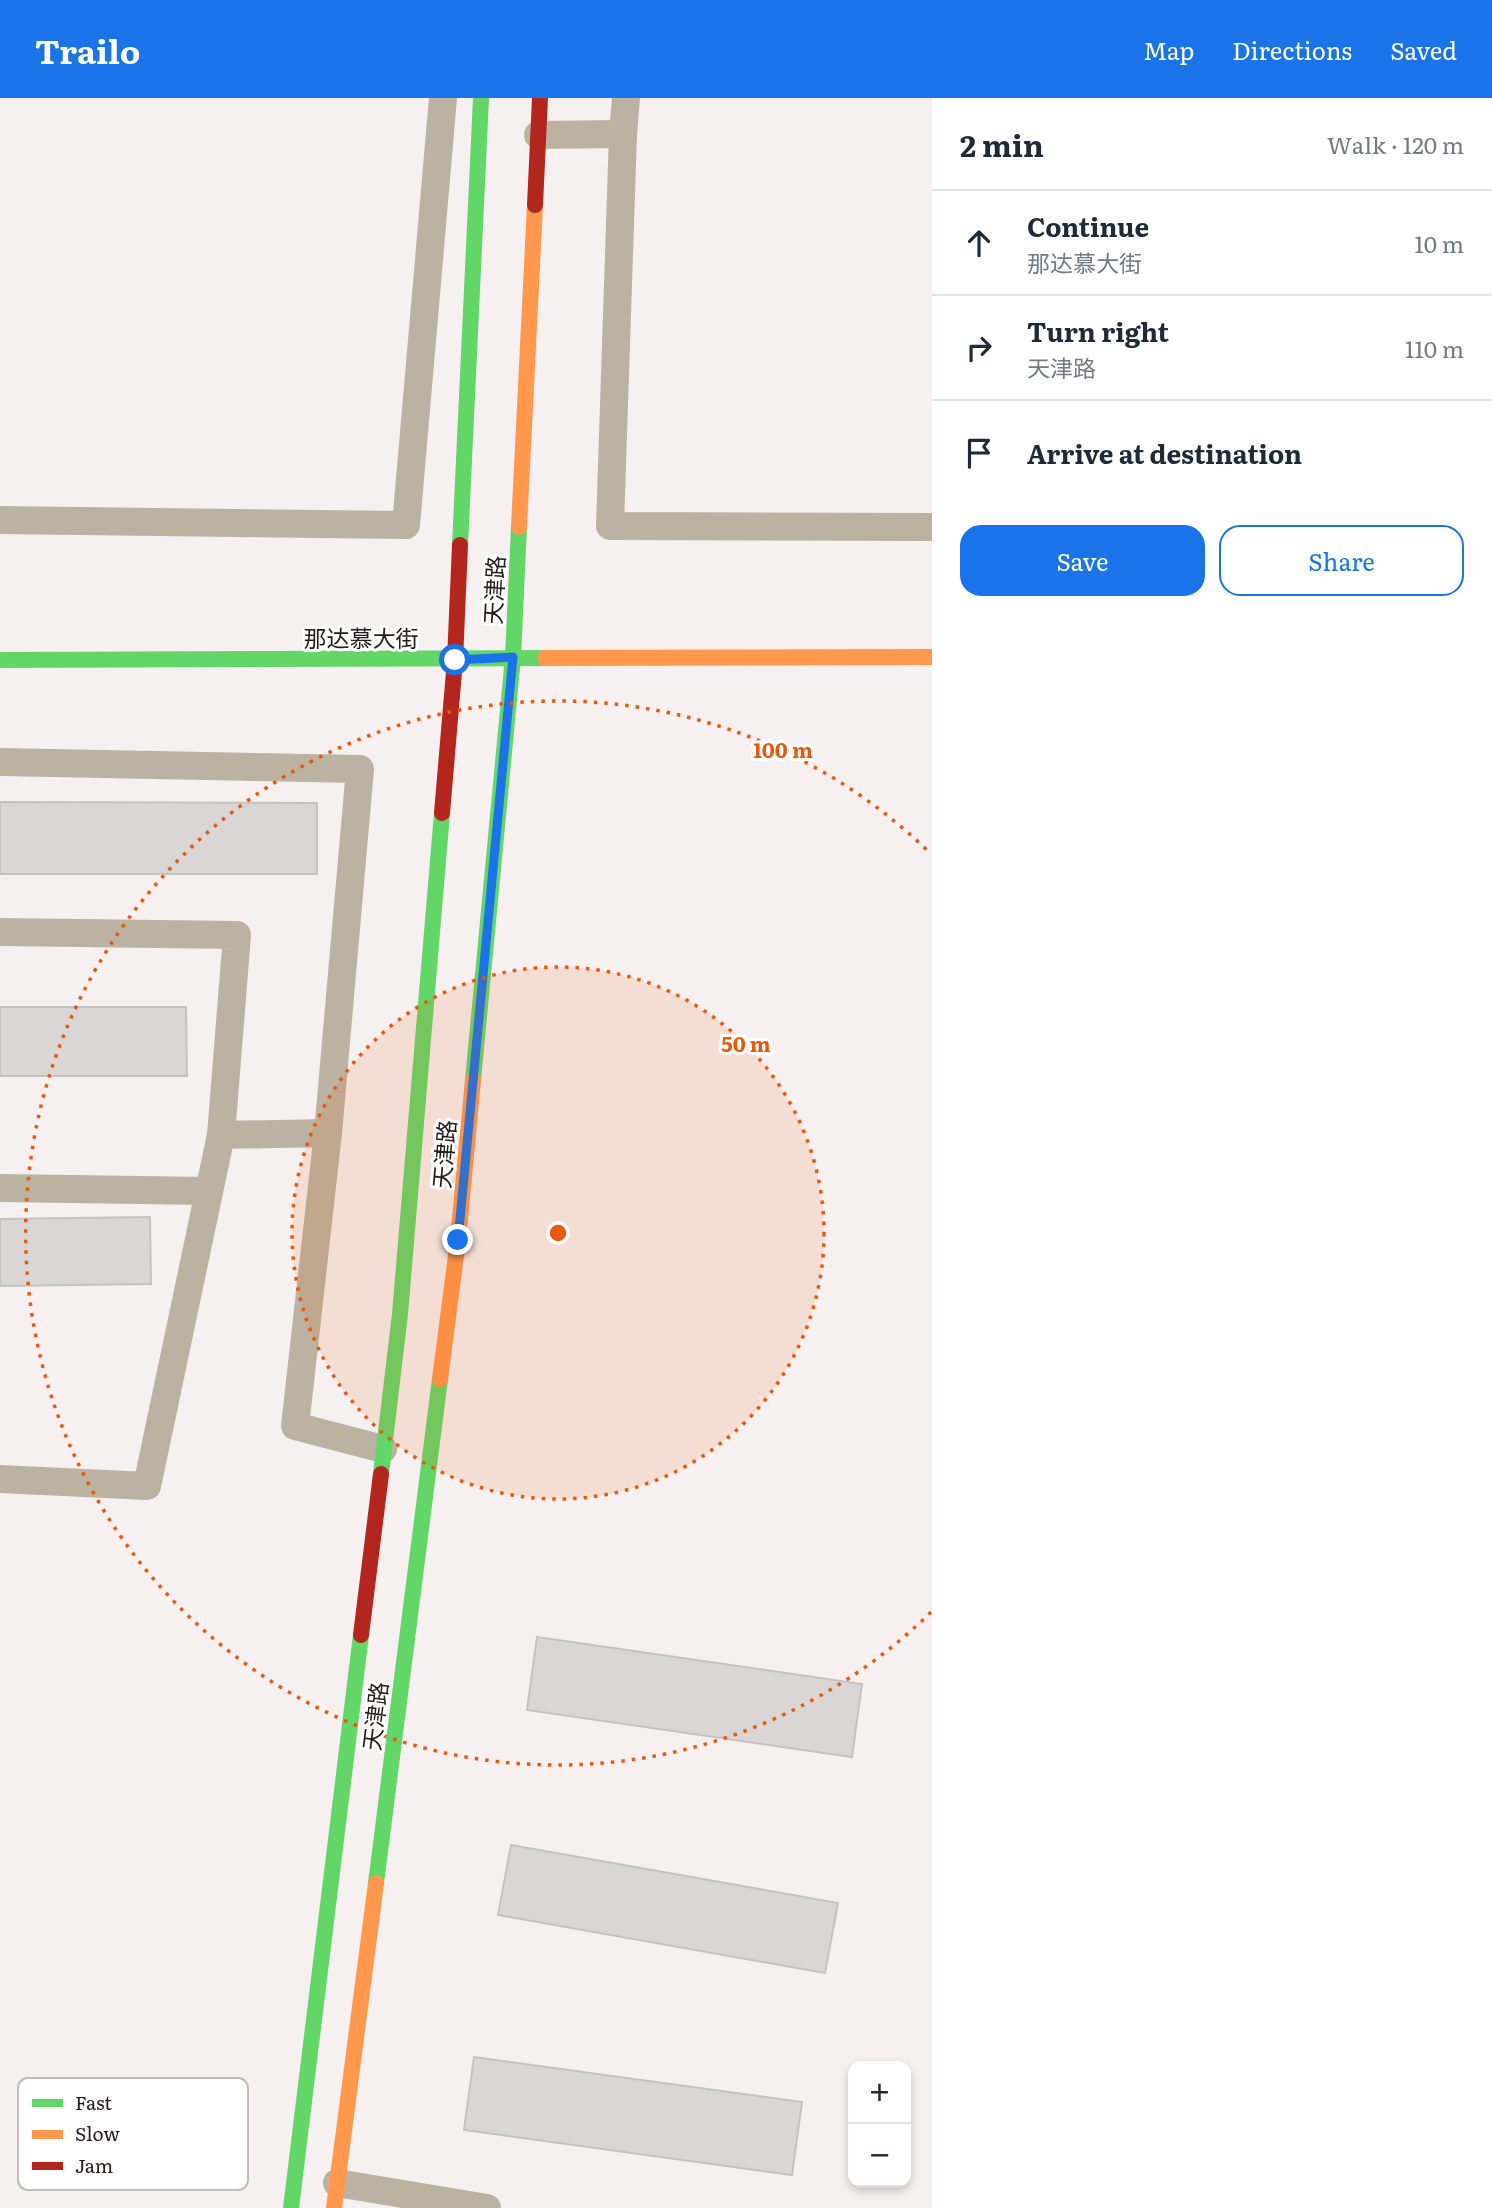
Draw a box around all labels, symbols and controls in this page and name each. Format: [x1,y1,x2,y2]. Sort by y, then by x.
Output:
text: Trailo [35,25,140,74]
text: Map [1143,32,1194,67]
text: Directions [1232,32,1352,67]
text: Saved [1390,32,1457,67]
text: 2 min [960,122,1044,166]
text: Walk · 120 m [1327,127,1464,161]
text: Continue [1027,206,1149,245]
icon: ahead [960,224,998,262]
text: 10 m [1414,226,1464,260]
text: 那达慕大街 [1027,245,1142,279]
text: Turn right [1027,311,1169,350]
icon: right [960,329,998,367]
text: 110 m [1405,331,1464,365]
text: 天津路 [1027,350,1096,384]
text: Arrive at destination [1027,433,1302,472]
icon: arrive [960,434,998,472]
button: Save [960,525,1205,596]
button: Share [1219,525,1464,596]
street label: 天津路 [474,555,512,625]
street label: 那达慕大街 [304,620,419,654]
route start [439,644,470,675]
text: 100 m [753,733,813,764]
text: 50 m [721,1027,771,1058]
street label: 天津路 [423,1118,463,1190]
centre of rings [546,1221,570,1245]
route end [442,1224,473,1255]
street label: 天津路 [353,1680,395,1752]
map controls [848,2061,911,2187]
button: + [848,2061,911,2124]
legend [18,2078,248,2190]
text: Fast [75,2088,112,2116]
text: Slow [75,2119,120,2147]
button: − [848,2124,911,2187]
text: Jam [75,2151,113,2179]

